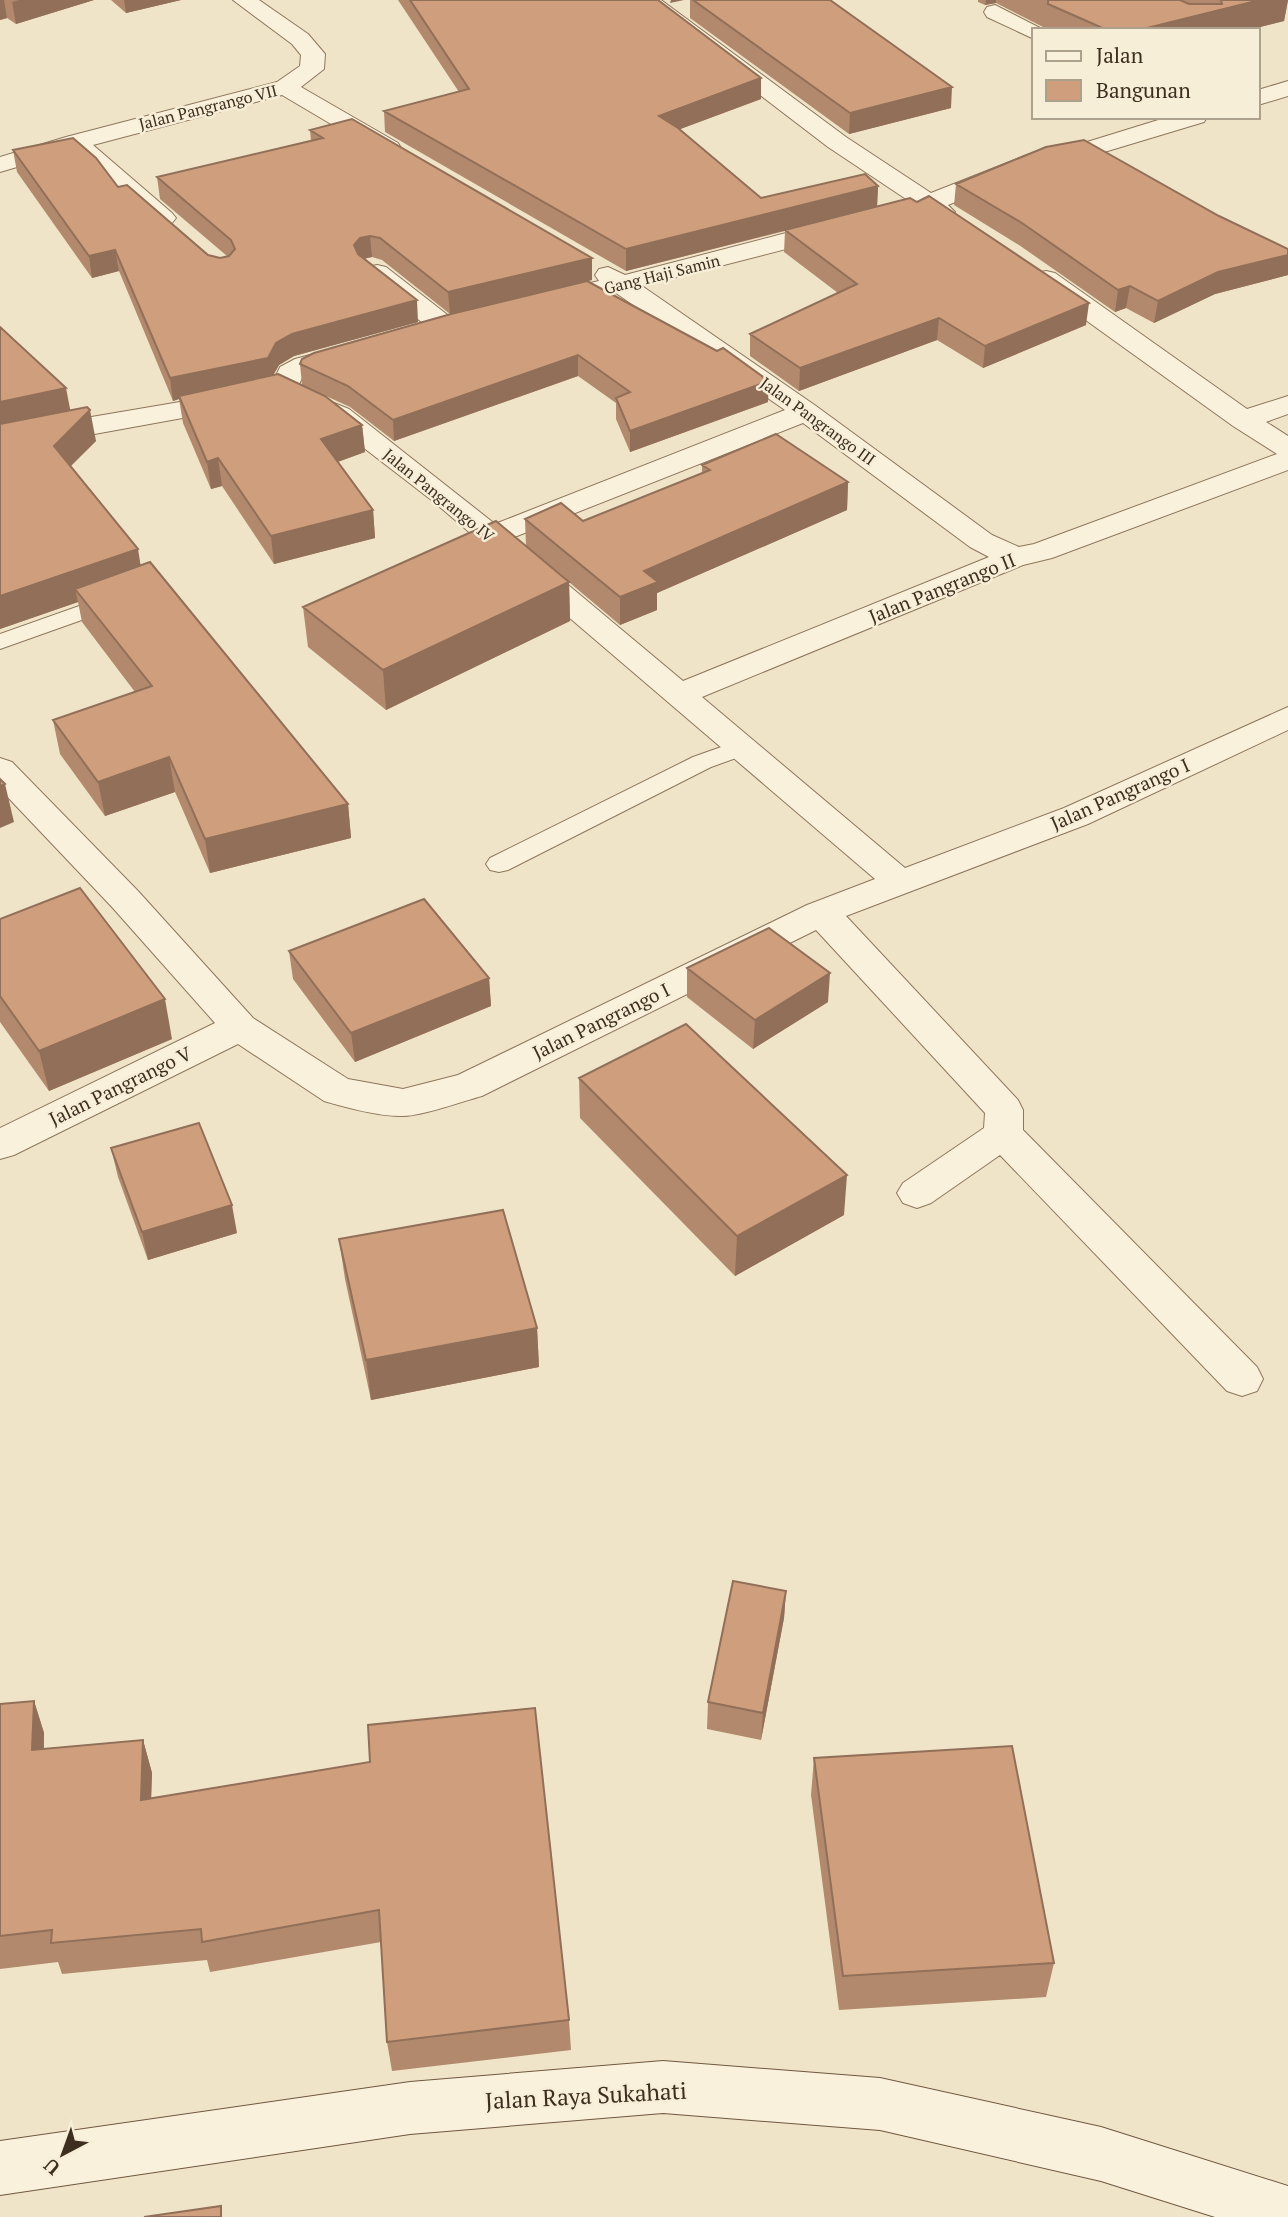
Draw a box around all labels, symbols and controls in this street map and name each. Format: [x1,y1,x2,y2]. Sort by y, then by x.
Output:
legend [1032,28,1260,119]
text: Jalan [1096,41,1144,69]
text: Bangunan [1096,76,1191,104]
street label: Jalan Pangrango VII [136,79,280,135]
street label: Gang Haji Samin [602,249,723,299]
street label: Jalan Pangrango III [756,372,880,470]
street label: Jalan Pangrango IV [379,443,499,547]
street label: Jalan Pangrango II [865,547,1019,628]
street label: Jalan Pangrango I [1046,752,1193,835]
street label: Jalan Pangrango I [528,977,673,1065]
street label: Jalan Pangrango V [45,1040,195,1131]
street label: Jalan Raya Sukahati [484,2075,688,2116]
north arrow [28,2119,98,2189]
text: U [38,2153,65,2181]

